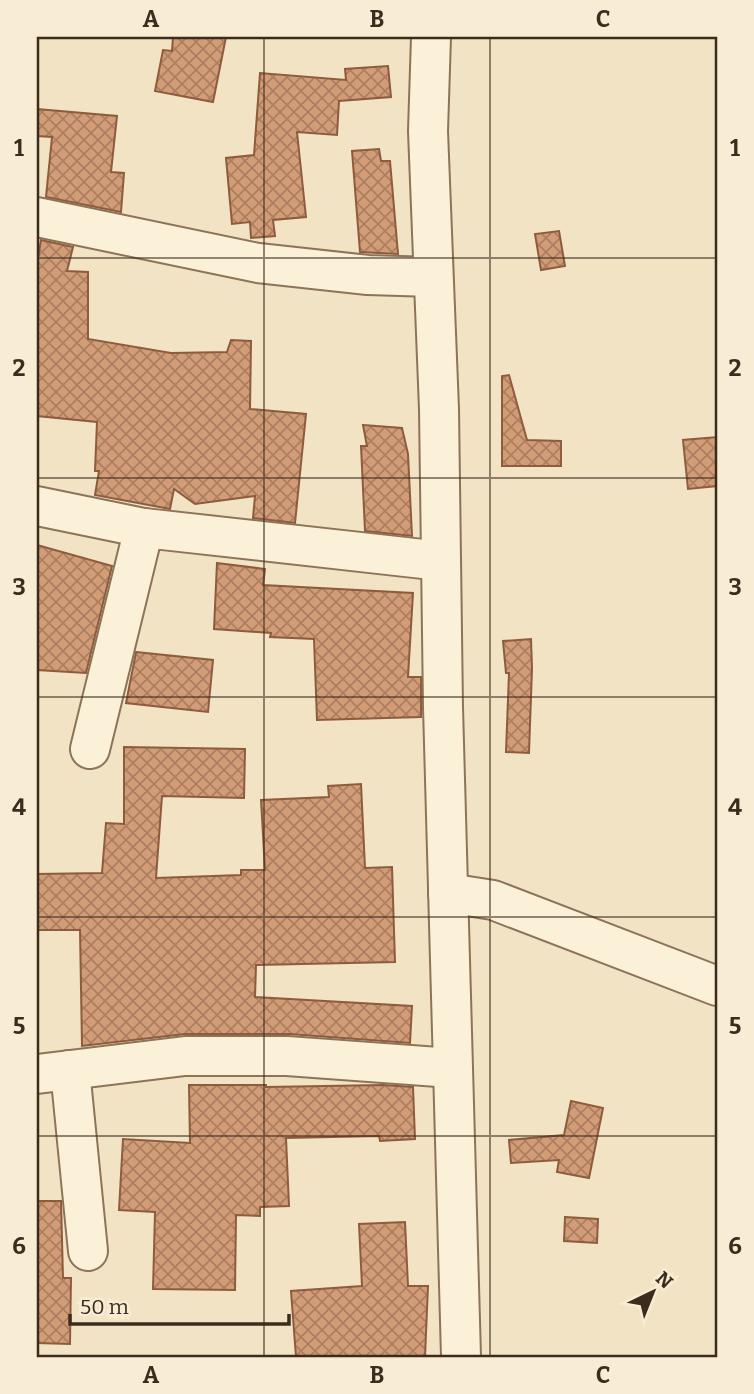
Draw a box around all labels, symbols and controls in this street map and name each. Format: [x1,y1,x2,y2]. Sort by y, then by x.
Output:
text: A [143,5,160,33]
text: B [370,5,384,33]
text: C [596,5,610,33]
text: 1 [14,134,24,162]
text: 1 [730,134,740,162]
text: 2 [13,354,26,382]
text: 2 [729,354,742,382]
text: 3 [12,573,26,601]
text: 3 [728,573,742,601]
text: 4 [12,793,26,821]
text: 4 [728,793,742,821]
text: 5 [13,1012,25,1040]
text: 5 [729,1012,741,1040]
text: 6 [12,1232,26,1260]
text: 6 [728,1232,742,1260]
north arrow [618,1258,688,1328]
text: N [651,1267,678,1294]
scale bar [70,1282,289,1326]
text: 50 m [80,1294,129,1320]
text: A [143,1361,160,1389]
text: B [370,1361,384,1389]
text: C [596,1361,610,1389]

